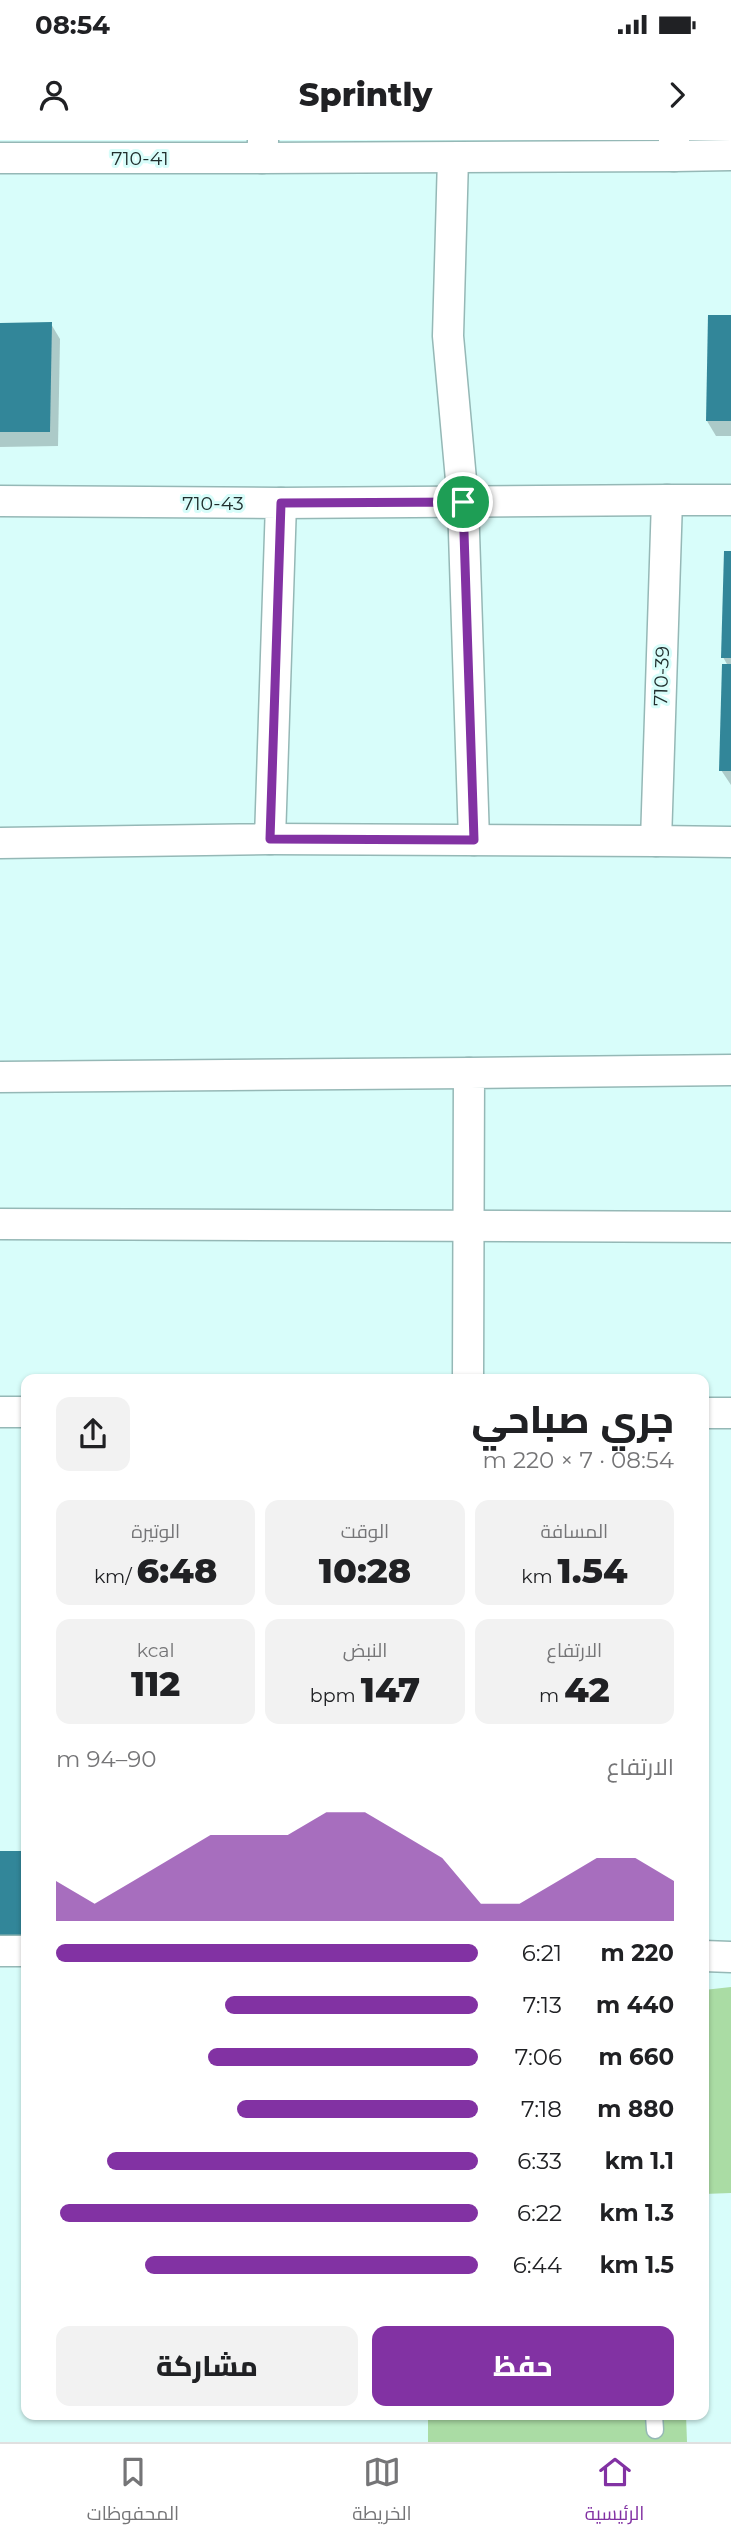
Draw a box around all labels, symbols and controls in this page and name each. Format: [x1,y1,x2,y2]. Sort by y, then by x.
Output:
text: 08:54 [35,9,110,41]
text: Sprintly [299,75,432,114]
icon: person [35,76,73,114]
icon: forward [658,76,696,114]
street label: 710-41 [111,147,169,170]
pin [433,472,493,532]
icon: arrive [444,483,482,521]
street label: 710-43 [182,492,244,515]
street label: 710-39 [649,646,674,706]
text: جري صباحي [471,1396,674,1443]
button: share [56,1397,130,1471]
text: 08:54 · 7 × 220 m [483,1446,674,1474]
text: الوتيرة [131,1520,180,1543]
text: الوقت [341,1520,389,1543]
text: المسافة [541,1520,608,1543]
text: 6:48 [137,1549,217,1592]
text: 10:28 [319,1549,411,1592]
text: 1.54 [558,1549,627,1592]
text: /km [94,1565,137,1588]
text: km [521,1565,558,1588]
text: kcal [137,1639,175,1662]
text: النبض [343,1639,387,1662]
text: الارتفاع [547,1639,602,1662]
text: 112 [131,1662,180,1705]
text: 147 [361,1668,420,1711]
text: 42 [564,1668,610,1711]
text: bpm [310,1684,361,1707]
text: m [539,1684,564,1707]
text: 90–94 m [56,1745,156,1773]
text: الارتفاع [607,1753,674,1781]
text: 6:21 [522,1939,562,1967]
text: 220 m [601,1939,674,1967]
text: 7:13 [523,1991,562,2019]
text: 440 m [596,1991,674,2019]
text: 7:06 [515,2043,562,2071]
text: 660 m [598,2043,674,2071]
text: 7:18 [521,2095,562,2123]
text: 880 m [597,2095,674,2123]
text: 6:33 [517,2147,562,2175]
text: 1.1 km [605,2147,674,2175]
text: 6:22 [517,2199,562,2227]
text: 1.3 km [599,2199,674,2227]
text: 6:44 [513,2251,562,2279]
text: 1.5 km [600,2251,674,2279]
button: مشاركة [56,2326,358,2406]
button: حفظ [372,2326,674,2406]
tab: المحفوظات [87,2453,179,2531]
tab: الخريطة [352,2453,412,2531]
tab: الرئيسية [585,2453,644,2531]

